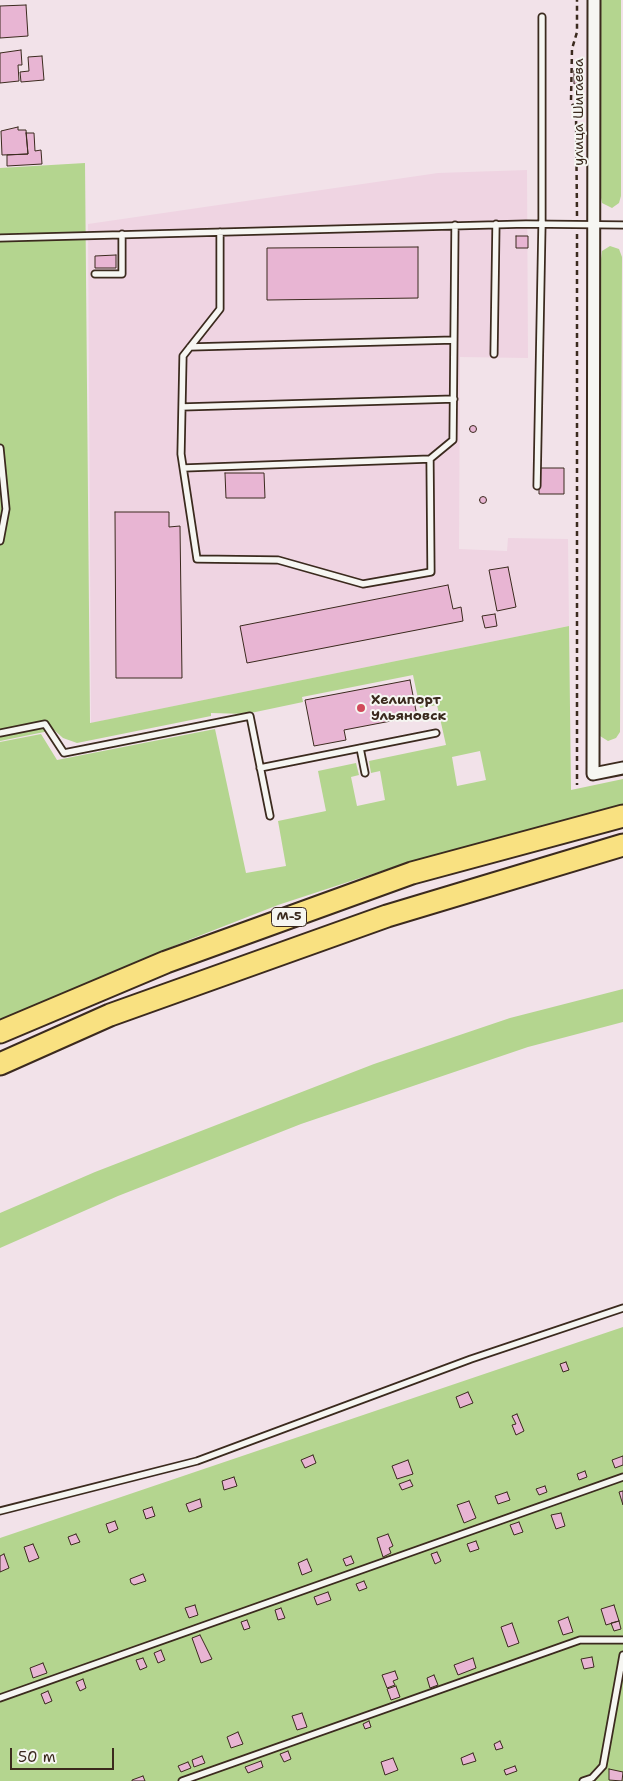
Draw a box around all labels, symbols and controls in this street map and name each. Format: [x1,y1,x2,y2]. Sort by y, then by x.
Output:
street label: улица Шигаева [571,58,587,166]
place label: Хелипорт Ульяновск [371,692,446,724]
marker: Хелипорт Ульяновск [355,702,367,714]
road number: М-5 [272,908,306,926]
scale bar [12,1738,116,1770]
text: 50 m [18,1747,56,1767]

